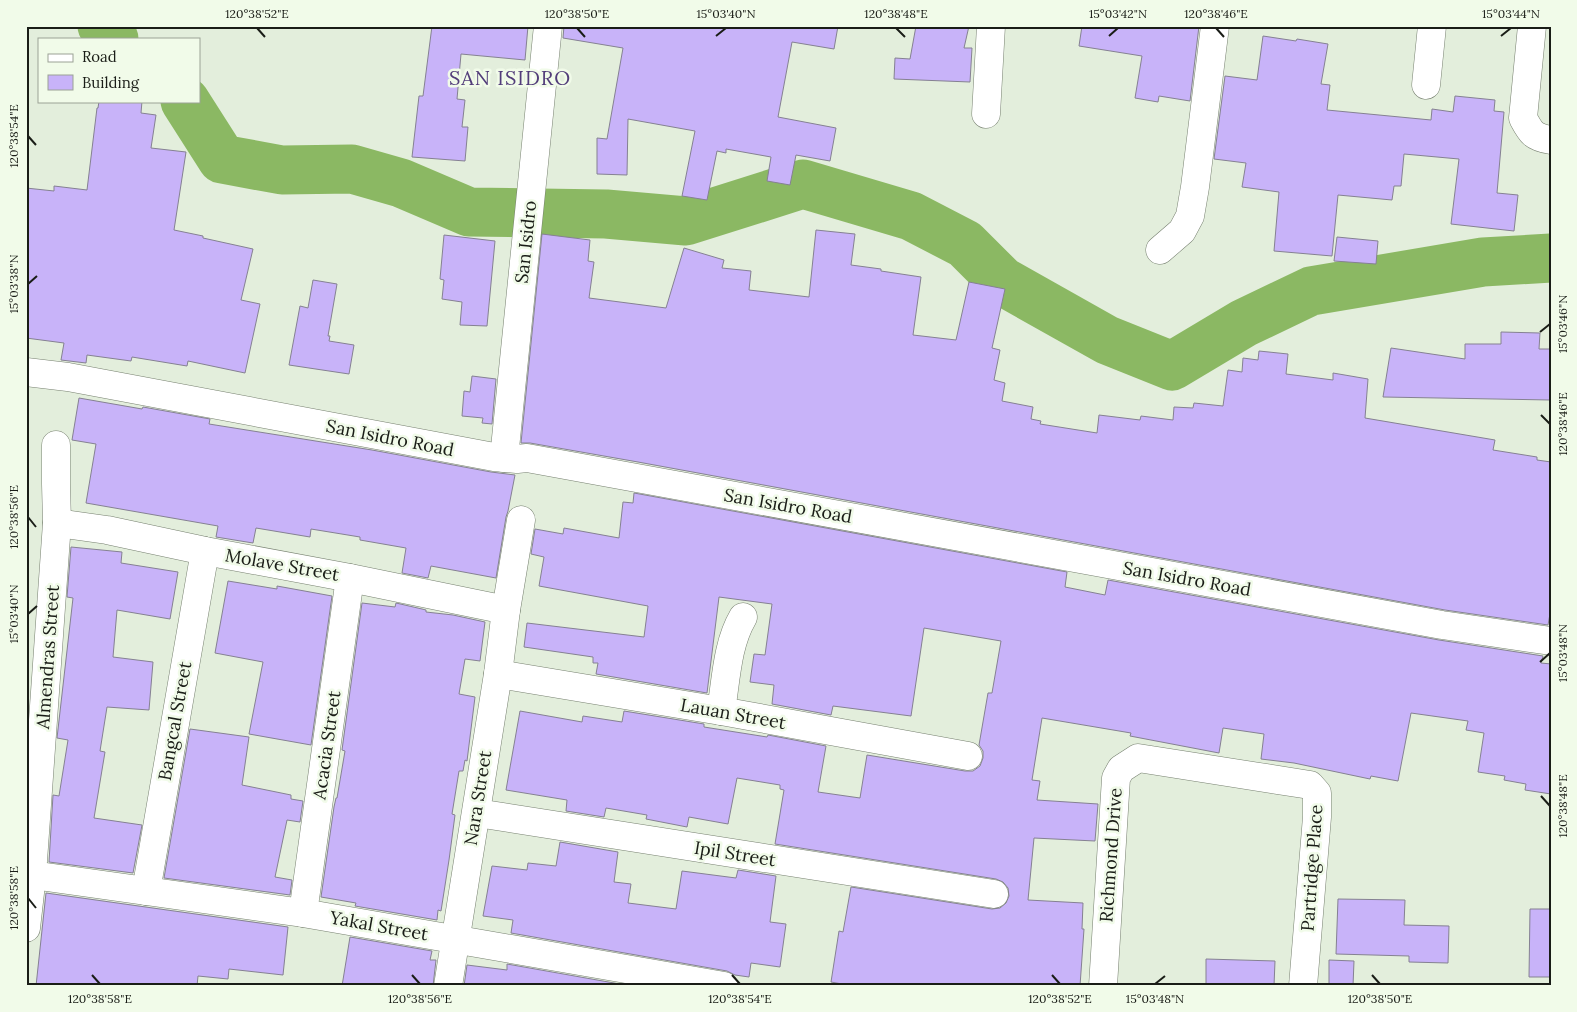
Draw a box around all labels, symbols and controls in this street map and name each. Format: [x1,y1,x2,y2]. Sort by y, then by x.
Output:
text: 120°38'52"E [225,6,289,21]
text: 120°38'50"E [545,6,609,21]
text: 15°03'40"N [696,6,756,21]
text: 120°38'48"E [864,6,928,21]
text: 15°03'42"N [1089,6,1147,21]
text: 120°38'46"E [1184,6,1248,21]
text: 15°03'44"N [1482,6,1540,21]
legend [38,38,200,102]
text: Road [82,47,117,66]
district label: SAN ISIDRO [449,65,571,90]
text: Building [82,73,140,92]
text: 120°38'54"E [6,104,21,168]
street label: San Isidro [510,199,541,285]
text: 15°03'38"N [6,254,21,314]
text: 15°03'46"N [1555,295,1570,353]
text: 120°38'46"E [1555,392,1570,456]
street label: San Isidro Road [324,414,456,461]
street label: San Isidro Road [722,483,854,528]
text: 120°38'56"E [6,485,21,549]
street label: Molave Street [223,543,341,586]
street label: San Isidro Road [1121,556,1253,601]
text: 15°03'40"N [6,584,21,644]
street label: Almendras Street [31,584,64,731]
text: 15°03'48"N [1555,624,1570,682]
street label: Bangcal Street [153,659,196,782]
street label: Acacia Street [307,689,346,802]
street label: Lauan Street [679,693,788,734]
street label: Nara Street [459,749,496,847]
text: 120°38'48"E [1555,774,1570,838]
street label: Richmond Drive [1094,787,1127,923]
street label: Partridge Place [1296,804,1327,932]
street label: Ipil Street [693,836,778,871]
text: 120°38'58"E [6,866,21,930]
street label: Yakal Street [327,905,430,945]
text: 120°38'58"E [68,991,132,1006]
text: 120°38'56"E [388,991,452,1006]
text: 120°38'54"E [708,991,772,1006]
text: 120°38'52"E [1028,991,1092,1006]
text: 15°03'48"N [1126,991,1184,1006]
text: 120°38'50"E [1348,991,1412,1006]

